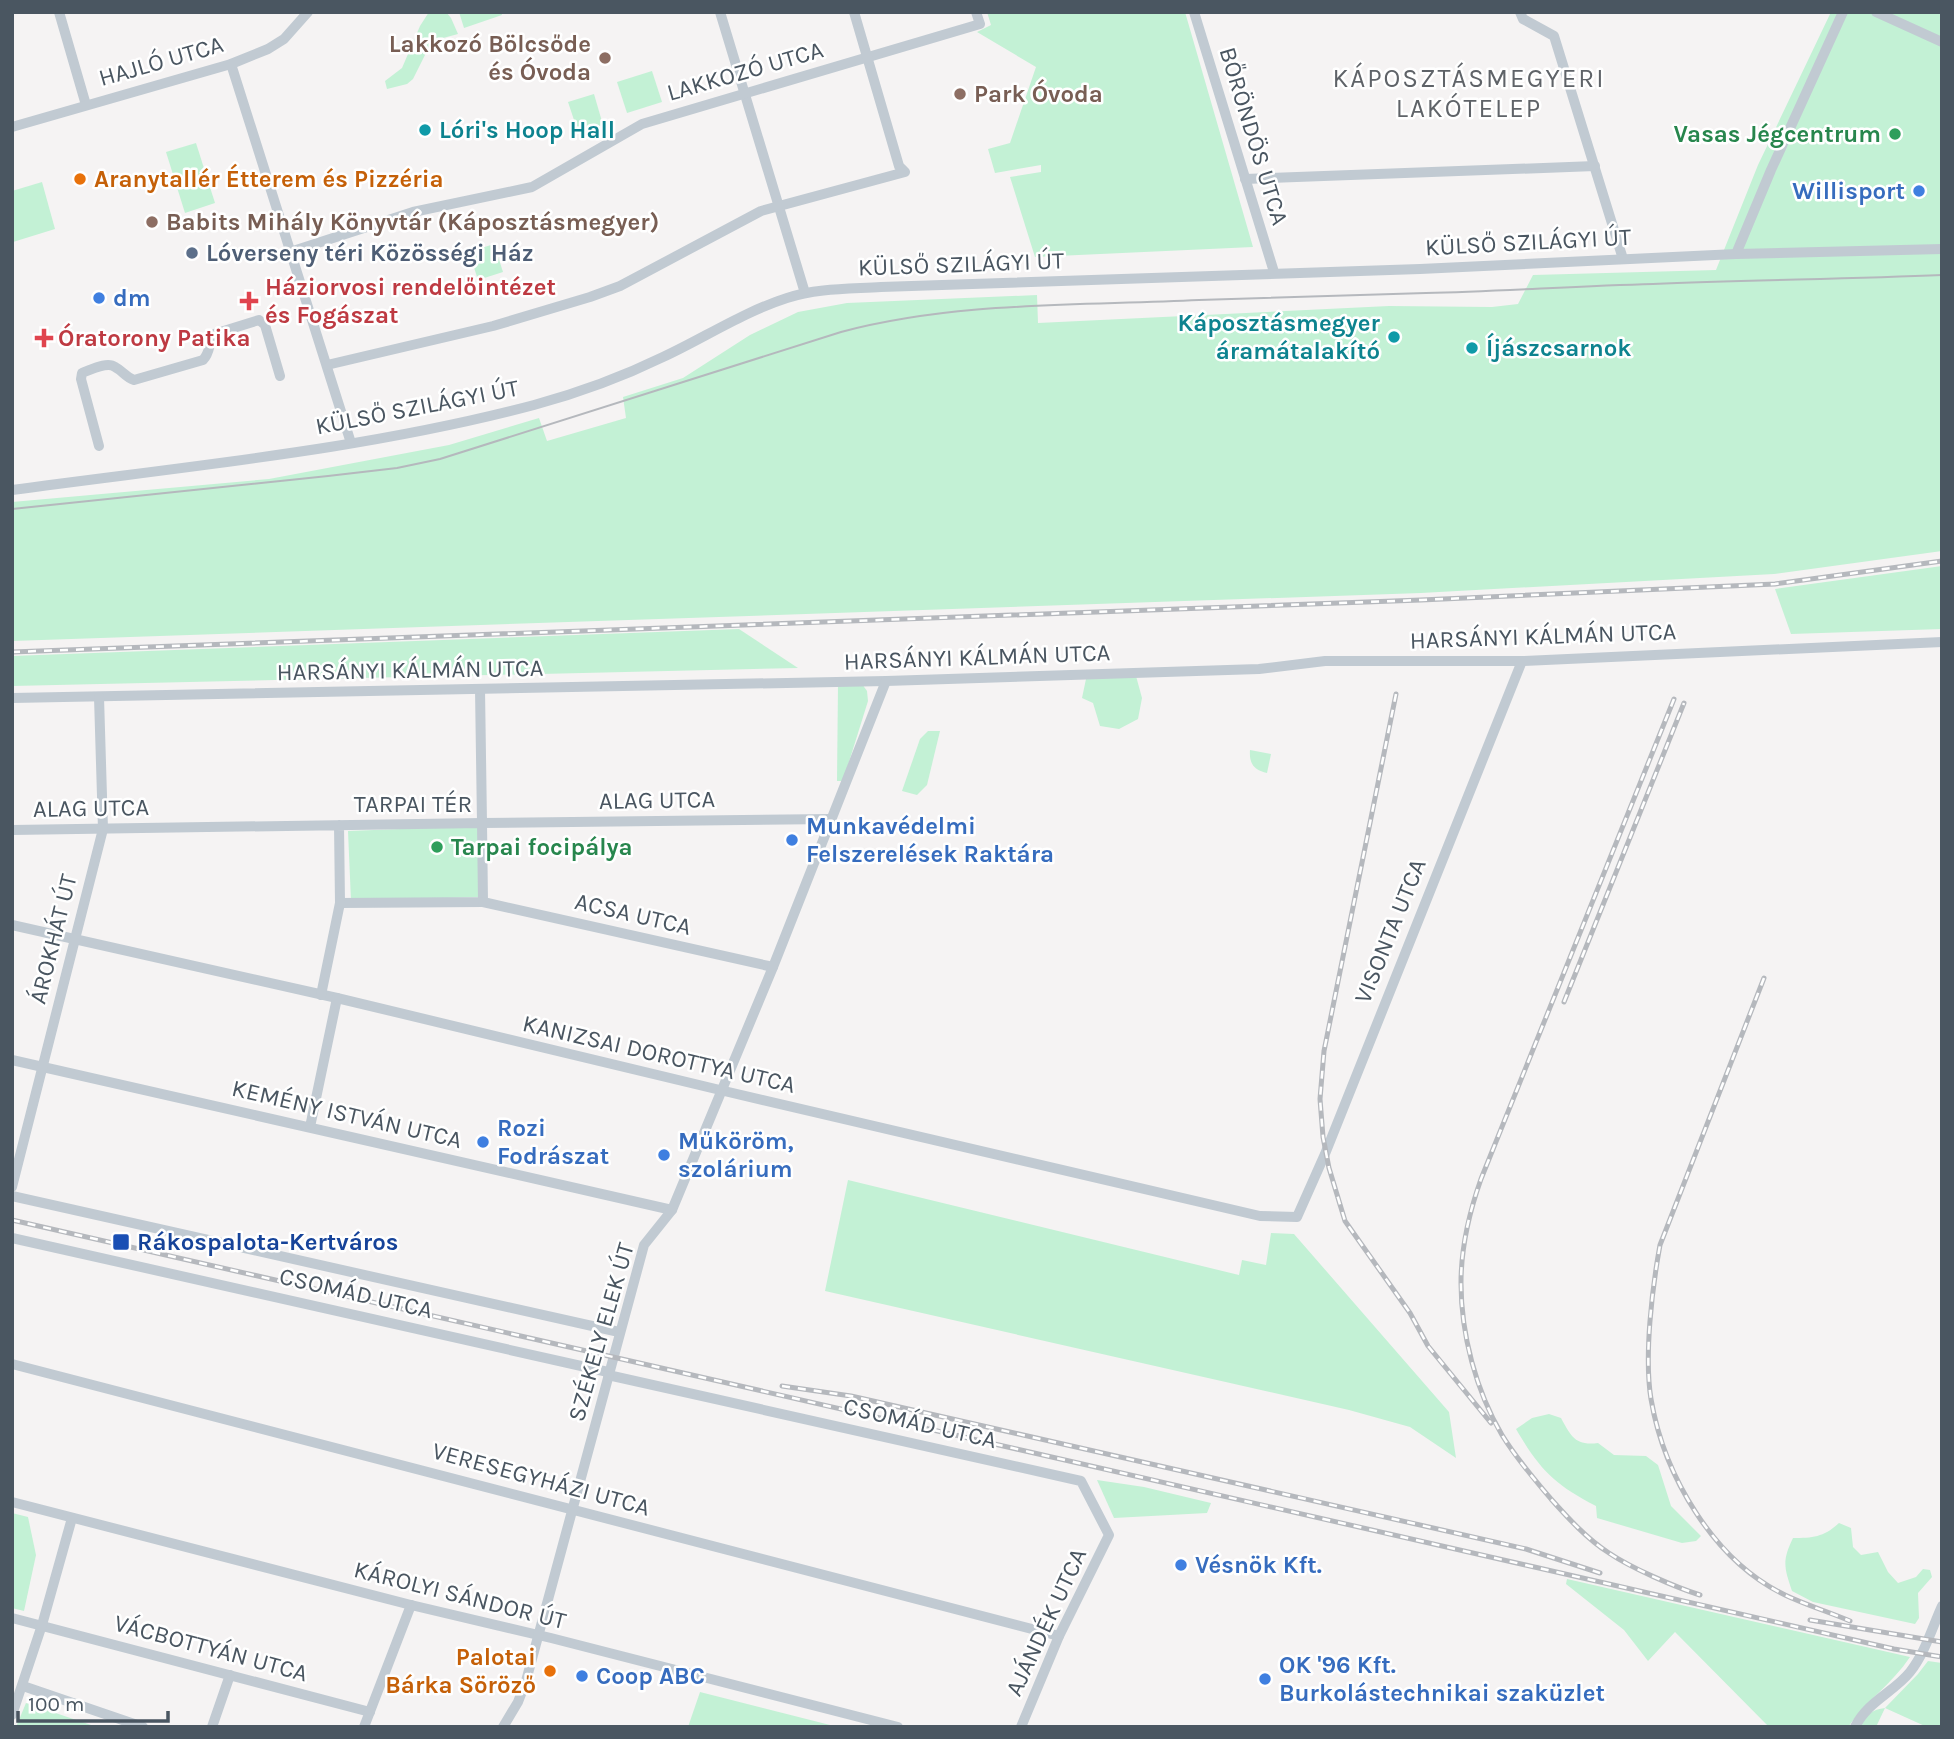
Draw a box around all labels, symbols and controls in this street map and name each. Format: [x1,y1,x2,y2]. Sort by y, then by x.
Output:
street label: HAJLÓ UTCA [96,30,227,92]
place label: Lakkozó Bölcsőde és Óvoda [389,30,591,86]
street label: LAKKOZÓ UTCA [664,35,827,107]
street label: BŐRÖNDÖS UTCA [1214,44,1294,229]
marker: Lakkozó Bölcsőde és Óvoda [597,50,613,66]
district label: KÁPOSZTÁSMEGYERI LAKÓTELEP [1332,62,1606,124]
place label: Park Óvoda [974,79,1103,108]
marker: Park Óvoda [952,86,968,102]
place label: Lóri's Hoop Hall [439,116,615,144]
place label: Vasas Jégcentrum [1674,120,1881,148]
marker: Lóri's Hoop Hall [417,122,433,138]
marker: Vasas Jégcentrum [1887,126,1903,142]
place label: Aranytallér Étterem és Pizzéria [94,163,444,193]
marker: Aranytallér Étterem és Pizzéria [72,171,88,187]
place label: Willisport [1792,177,1905,205]
marker: Willisport [1911,183,1927,199]
place label: Babits Mihály Könyvtár (Káposztásmegyer) [166,208,659,236]
marker: Babits Mihály Könyvtár (Káposztásmegyer) [144,214,160,230]
street label: KÜLSŐ SZILÁGYI ÚT [1424,222,1632,261]
place label: Lóverseny téri Közösségi Ház [206,239,534,267]
marker: Lóverseny téri Közösségi Ház [184,245,200,261]
street label: KÜLSŐ SZILÁGYI ÚT [857,245,1065,282]
place label: Háziorvosi rendelőintézet és Fogászat [265,273,556,329]
place label: dm [113,284,151,312]
marker: dm [91,290,107,306]
marker: Háziorvosi rendelőintézet és Fogászat [239,291,259,311]
place label: Káposztásmegyer áramátalakító [1177,309,1381,365]
place label: Óratorony Patika [58,323,251,352]
marker: Káposztásmegyer áramátalakító [1386,329,1402,345]
marker: Óratorony Patika [36,330,52,346]
place label: Íjászcsarnok [1486,332,1632,362]
marker: Íjászcsarnok [1464,340,1480,356]
street label: KÜLSŐ SZILÁGYI ÚT [313,373,521,440]
street label: HARSÁNYI KÁLMÁN UTCA [1409,616,1677,655]
street label: HARSÁNYI KÁLMÁN UTCA [843,637,1111,676]
street label: HARSÁNYI KÁLMÁN UTCA [276,653,544,686]
street label: ALAG UTCA [599,785,716,815]
street label: TARPAI TÉR [354,789,472,818]
street label: ALAG UTCA [33,793,150,823]
place label: Munkavédelmi Felszerelések Raktára [806,812,1054,868]
marker: Munkavédelmi Felszerelések Raktára [784,832,800,848]
place label: Tarpai focipálya [451,833,633,861]
marker: Tarpai focipálya [429,839,445,855]
street label: VISONTA UTCA [1348,854,1432,1007]
street label: ÁROKHÁT ÚT [22,871,83,1007]
street label: ACSA UTCA [572,887,694,941]
street label: KANIZSAI DOROTTYA UTCA [520,1009,798,1099]
street label: KEMÉNY ISTVÁN UTCA [229,1073,465,1154]
place label: Rozi Fodrászat [497,1114,609,1170]
place label: Műköröm, szolárium [678,1127,794,1183]
marker: Rozi Fodrászat [475,1134,491,1150]
marker: Műköröm, szolárium [656,1147,672,1163]
place label: Rákospalota-Kertváros [137,1228,398,1256]
marker: Rákospalota-Kertváros [111,1232,131,1252]
street label: SZÉKELY ELEK ÚT [561,1239,640,1425]
street label: CSOMÁD UTCA [277,1261,436,1324]
street label: CSOMÁD UTCA [841,1391,1000,1454]
street label: VERESEGYHÁZI UTCA [429,1435,653,1522]
street label: AJÁNDÉK UTCA [999,1543,1092,1700]
place label: Vésnök Kft. [1195,1551,1322,1579]
street label: KÁROLYI SÁNDOR ÚT [351,1554,569,1635]
marker: Vésnök Kft. [1173,1557,1189,1573]
street label: VÁCBOTTYÁN UTCA [111,1608,311,1687]
place label: Palotai Bárka Söröző [385,1643,536,1699]
place label: OK '96 Kft. Burkolástechnikai szaküzlet [1279,1651,1605,1707]
place label: Coop ABC [596,1662,705,1690]
marker: Palotai Bárka Söröző [542,1663,558,1679]
marker: Coop ABC [574,1668,590,1684]
marker: OK '96 Kft. Burkolástechnikai szaküzlet [1257,1671,1273,1687]
scale bar [18,1680,168,1724]
text: 100 m [28,1692,85,1716]

